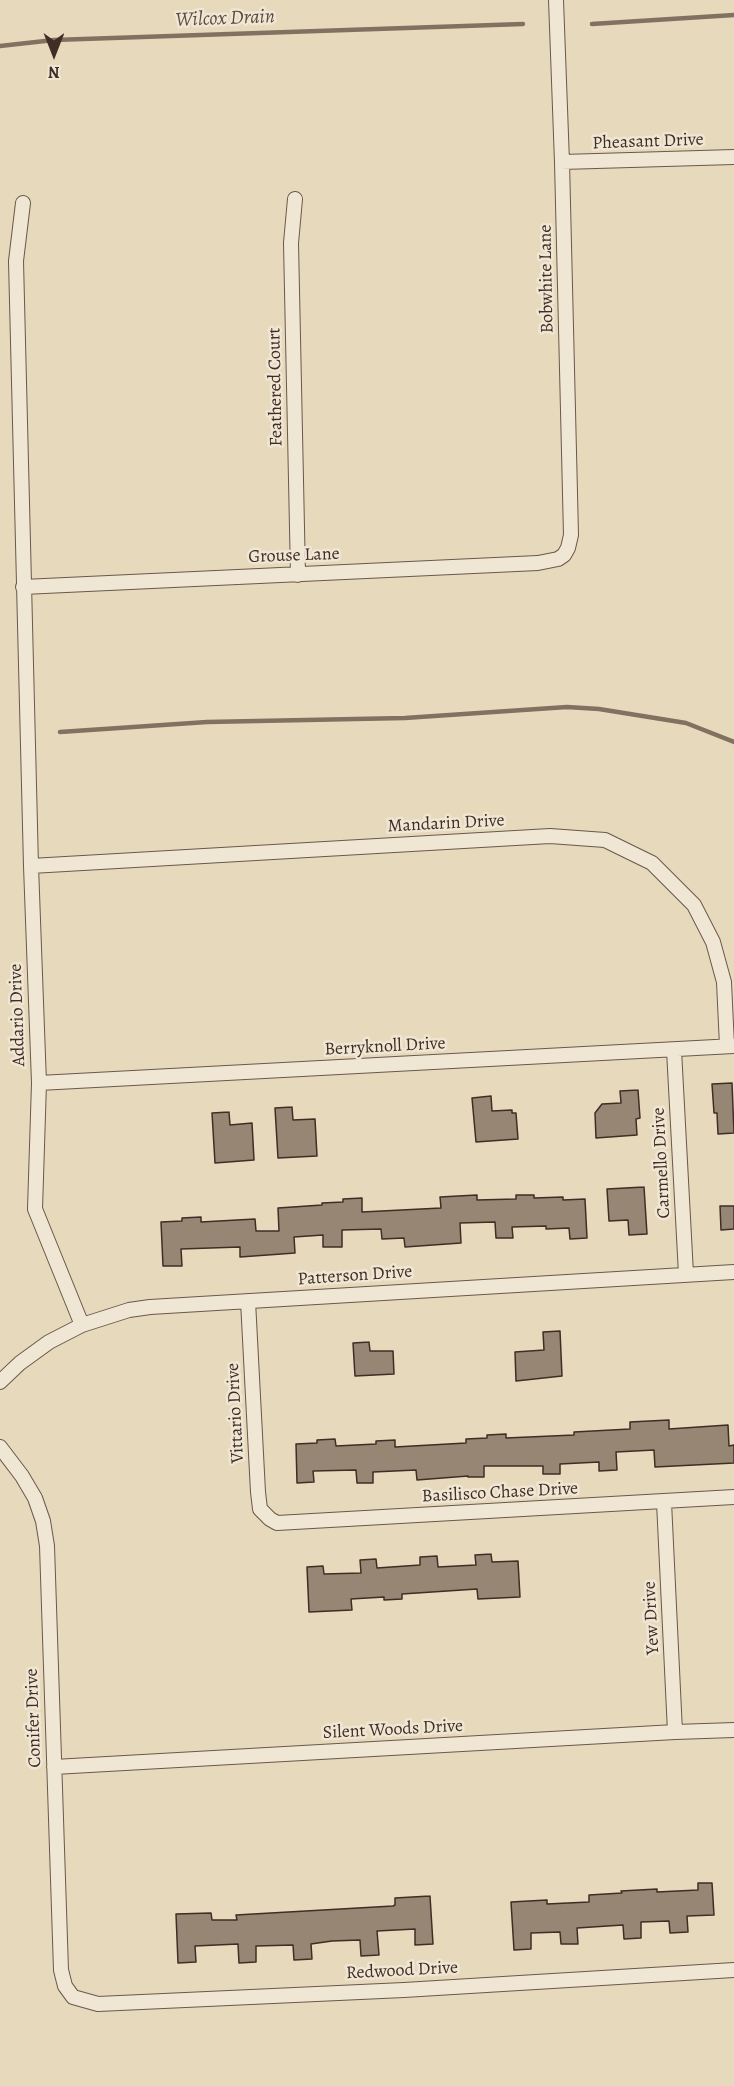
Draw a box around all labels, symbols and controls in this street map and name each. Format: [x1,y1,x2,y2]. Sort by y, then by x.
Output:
water label: Wilcox Drain [175,5,275,33]
north arrow [24,24,84,84]
text: N [48,61,60,83]
street label: Pheasant Drive [592,129,704,155]
street label: Bobwhite Lane [535,224,559,334]
street label: Feathered Court [264,327,288,447]
street label: Grouse Lane [248,544,340,568]
street label: Mandarin Drive [387,810,505,838]
street label: Addario Drive [5,963,31,1067]
street label: Berryknoll Drive [324,1033,446,1061]
street label: Carmello Drive [648,1107,676,1219]
street label: Patterson Drive [297,1261,413,1291]
street label: Vittario Drive [223,1362,249,1464]
street label: Basilisco Chase Drive [421,1478,579,1508]
street label: Yew Drive [639,1581,665,1655]
street label: Conifer Drive [21,1668,47,1768]
street label: Silent Woods Drive [322,1716,464,1744]
street label: Redwood Drive [345,1957,459,1985]

